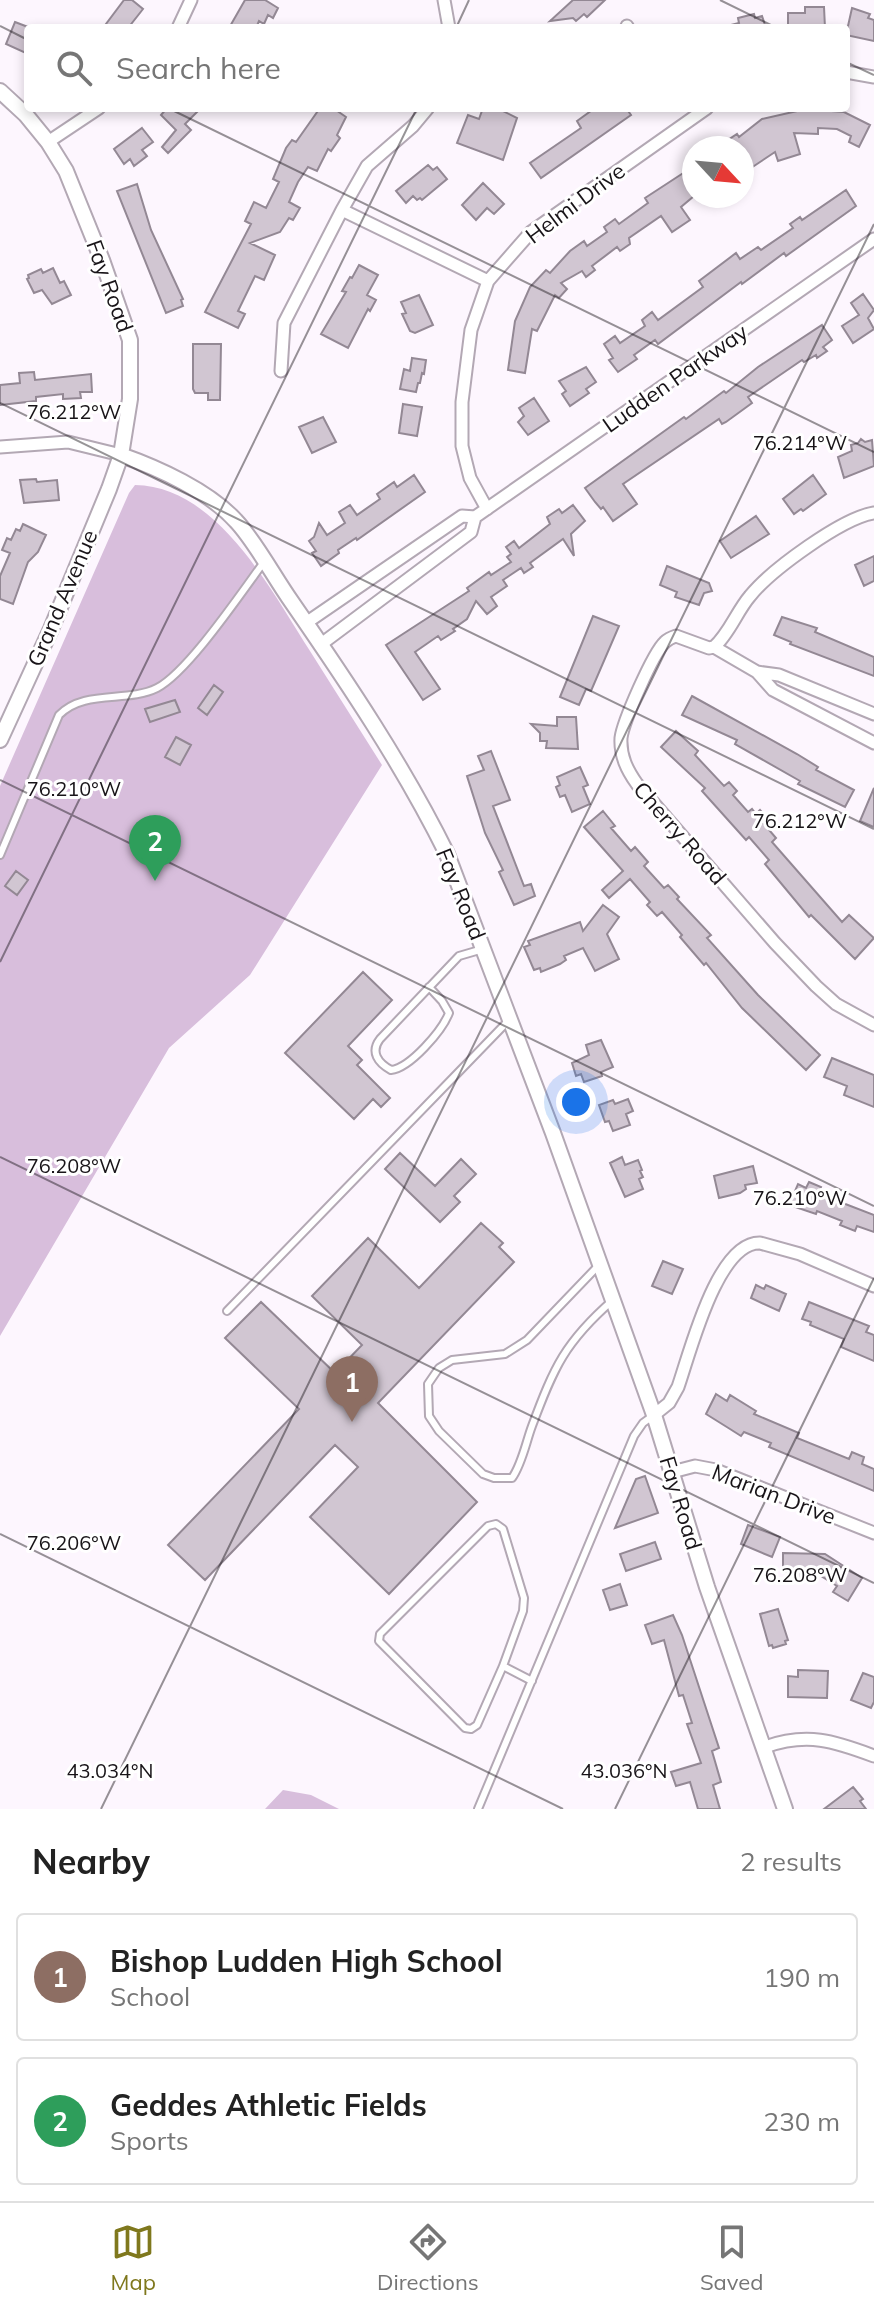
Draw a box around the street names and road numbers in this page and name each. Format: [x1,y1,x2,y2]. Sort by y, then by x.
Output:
street label: Helmi Drive [520,156,630,250]
street label: Fay Road [80,236,140,336]
street label: Ludden Parkway [597,317,753,439]
street label: Grand Avenue [21,526,103,670]
street label: Cherry Road [627,776,733,890]
street label: Fay Road [430,844,492,944]
street label: Fay Road [654,1453,708,1553]
street label: Marian Drive [708,1458,840,1530]

